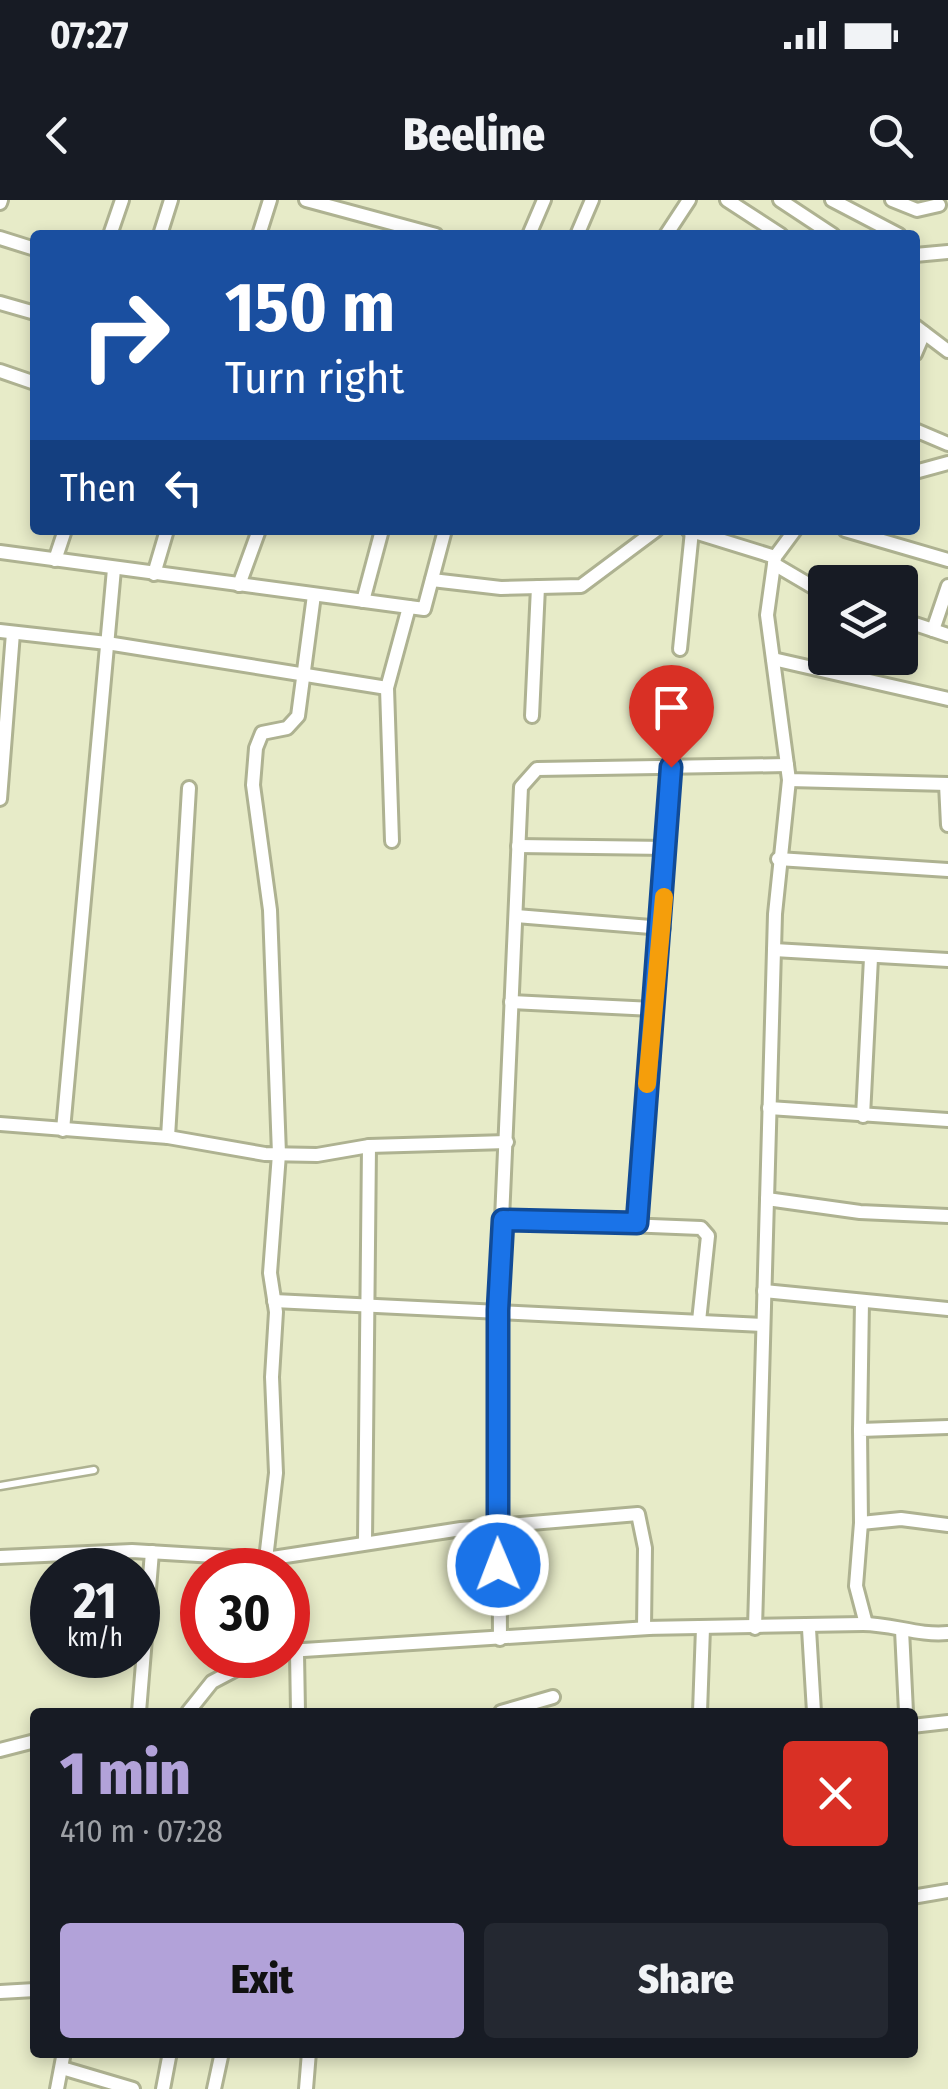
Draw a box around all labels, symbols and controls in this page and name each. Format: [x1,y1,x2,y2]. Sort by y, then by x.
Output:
text: 07:27 [50,12,129,58]
icon: back [30,108,85,163]
text: Beeline [403,108,545,162]
icon: search [863,108,918,163]
text: 150 m [225,266,395,350]
icon: right [60,270,190,400]
text: Turn right [225,351,404,405]
icon: left [156,460,211,515]
text: Then [60,465,136,511]
map controls [808,565,918,675]
button: layers [808,565,918,675]
pin [629,665,714,768]
icon: arrive [644,680,699,735]
position arrow [446,1513,550,1617]
speed limit sign: 30 [180,1548,310,1678]
text: 21 [73,1571,117,1631]
text: km/h [67,1623,123,1653]
text: 1 min [60,1738,191,1810]
button: close [783,1741,888,1846]
text: 410 m · 07:28 [60,1812,223,1850]
button: Exit [60,1923,464,2038]
button: Share [484,1923,888,2038]

